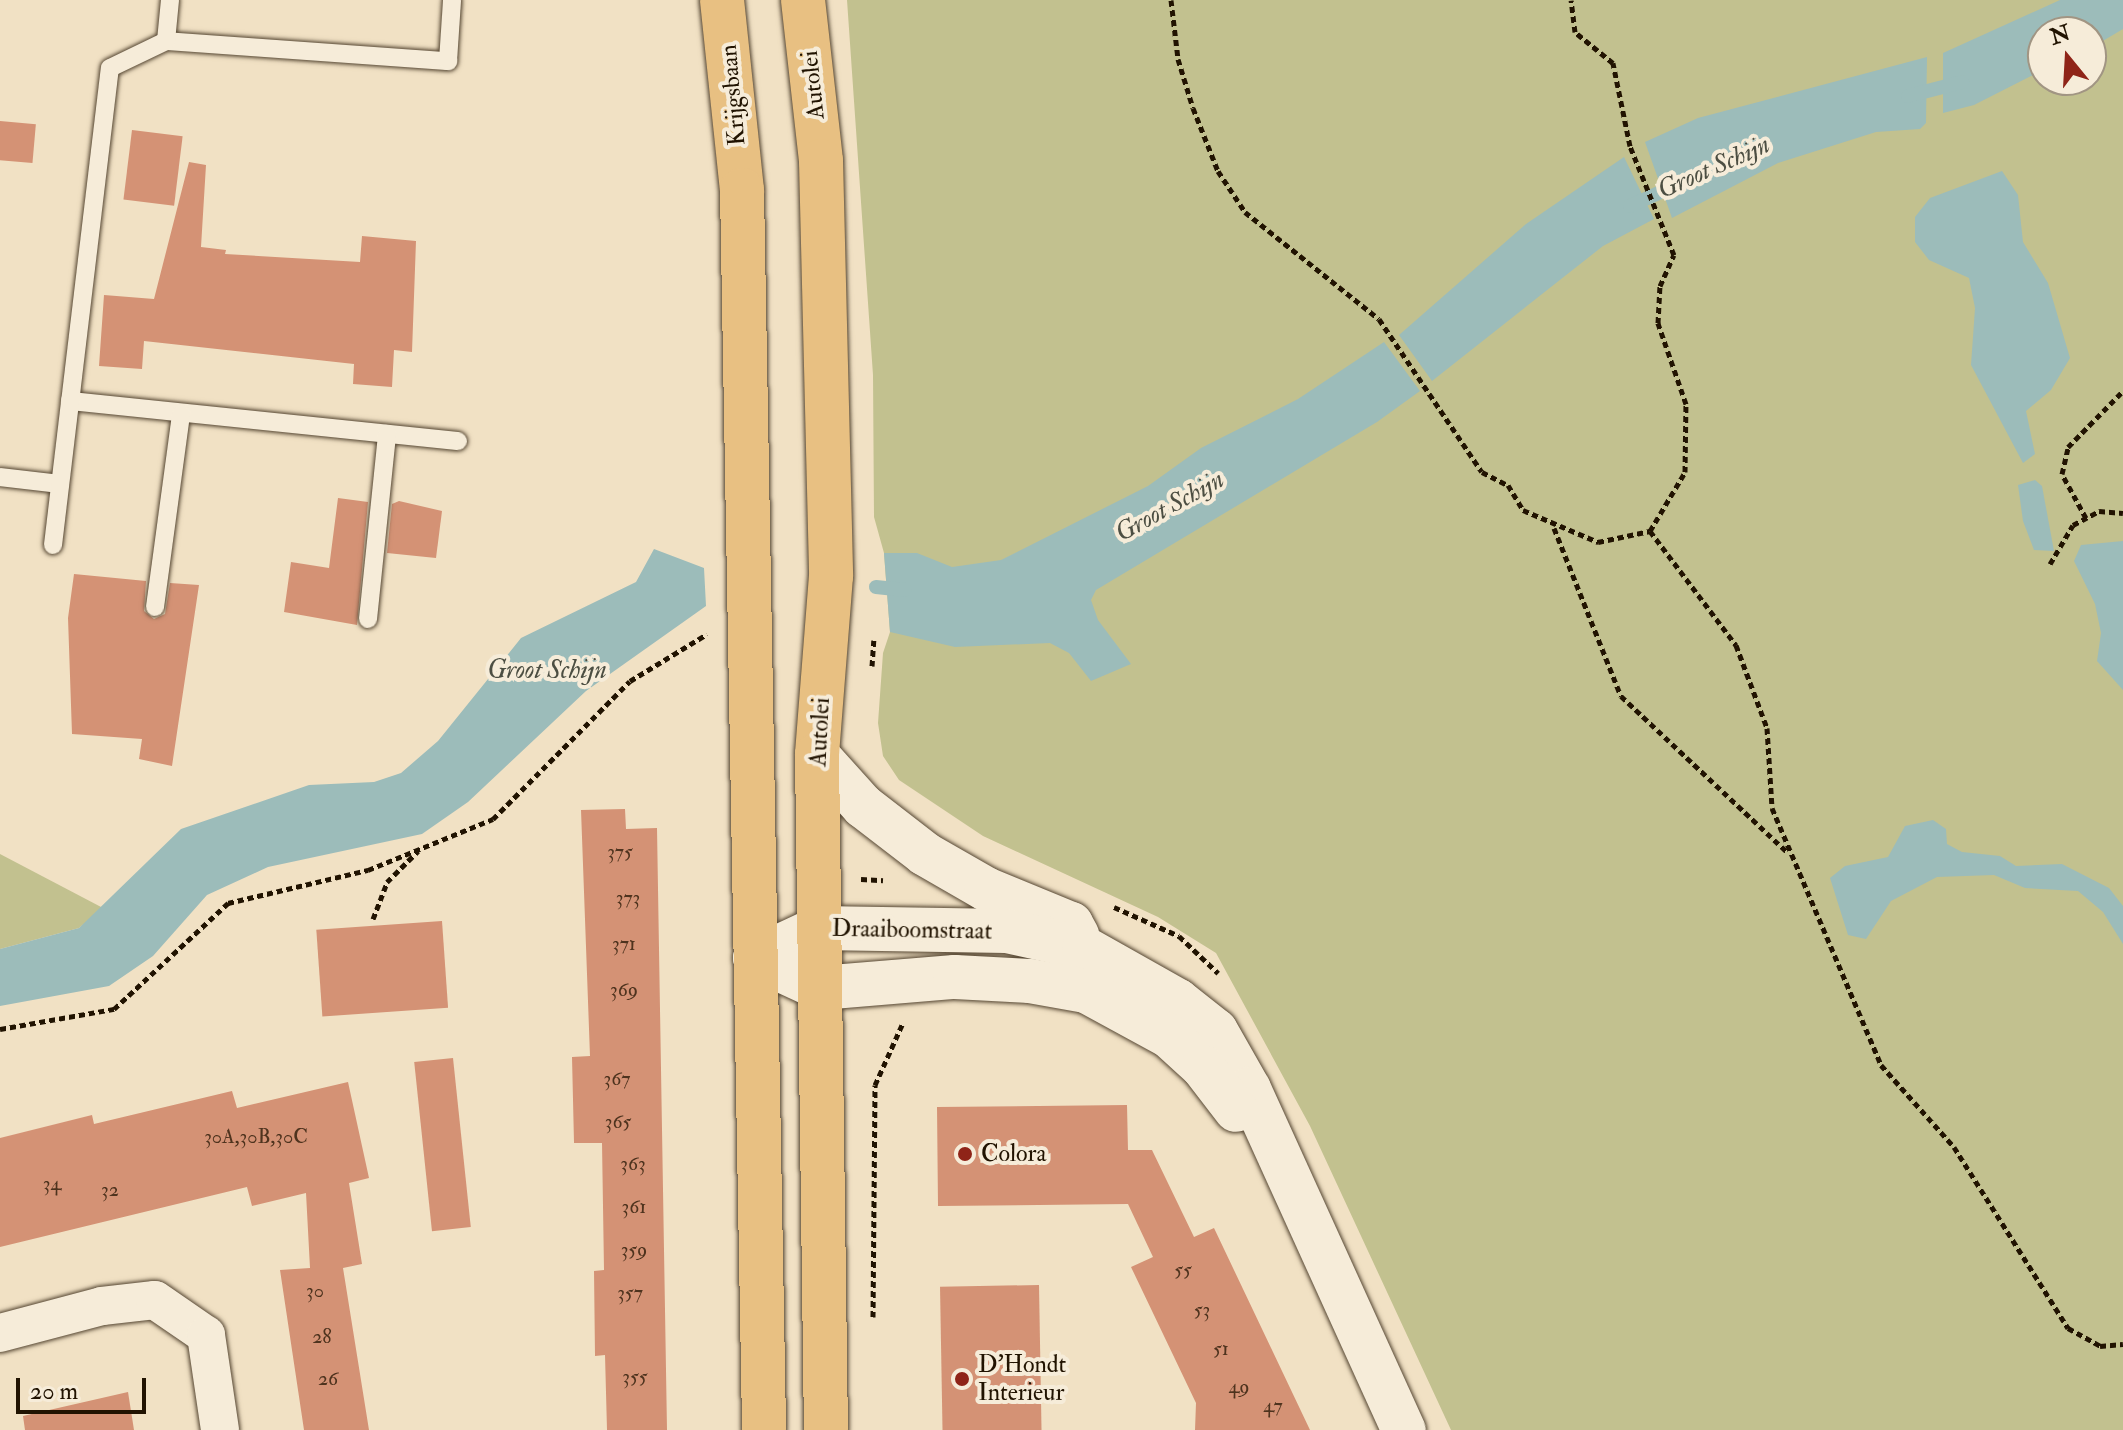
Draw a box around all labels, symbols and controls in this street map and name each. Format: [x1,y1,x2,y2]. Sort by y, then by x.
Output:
north arrow [2027,16,2107,96]
text: N [2046,19,2074,51]
street label: Krijgsbaan [714,43,752,147]
street label: Autolei [795,49,831,121]
water label: Groot Schijn [1653,129,1775,207]
water label: Groot Schijn [1110,464,1230,550]
water label: Groot Schijn [487,655,607,687]
street label: Autolei [804,697,836,767]
house number: 375 [607,839,633,863]
house number: 373 [616,885,640,909]
street label: Draaiboomstraat [832,914,992,946]
house number: 371 [612,931,636,955]
house number: 369 [610,977,638,1001]
house number: 367 [604,1066,630,1090]
house number: 365 [605,1109,631,1133]
house number: 30A,30B,30C [204,1124,308,1148]
place label: Colora [981,1140,1046,1168]
marker: Colora [956,1145,974,1163]
house number: 363 [620,1151,646,1175]
house number: 34 [43,1171,61,1195]
house number: 32 [101,1177,119,1201]
house number: 361 [622,1194,646,1218]
house number: 359 [621,1237,647,1261]
house number: 55 [1174,1257,1192,1281]
house number: 30 [306,1278,324,1302]
house number: 357 [617,1280,643,1304]
house number: 53 [1194,1297,1210,1321]
house number: 28 [312,1324,332,1348]
house number: 51 [1213,1336,1229,1360]
place label: D'Hondt Interieur [978,1351,1066,1407]
scale bar [20,1362,150,1412]
house number: 355 [622,1364,648,1388]
house number: 26 [318,1366,338,1390]
marker: D'Hondt Interieur [953,1370,971,1388]
house number: 49 [1228,1374,1250,1398]
text: 20 m [30,1376,78,1407]
house number: 47 [1263,1393,1283,1417]

